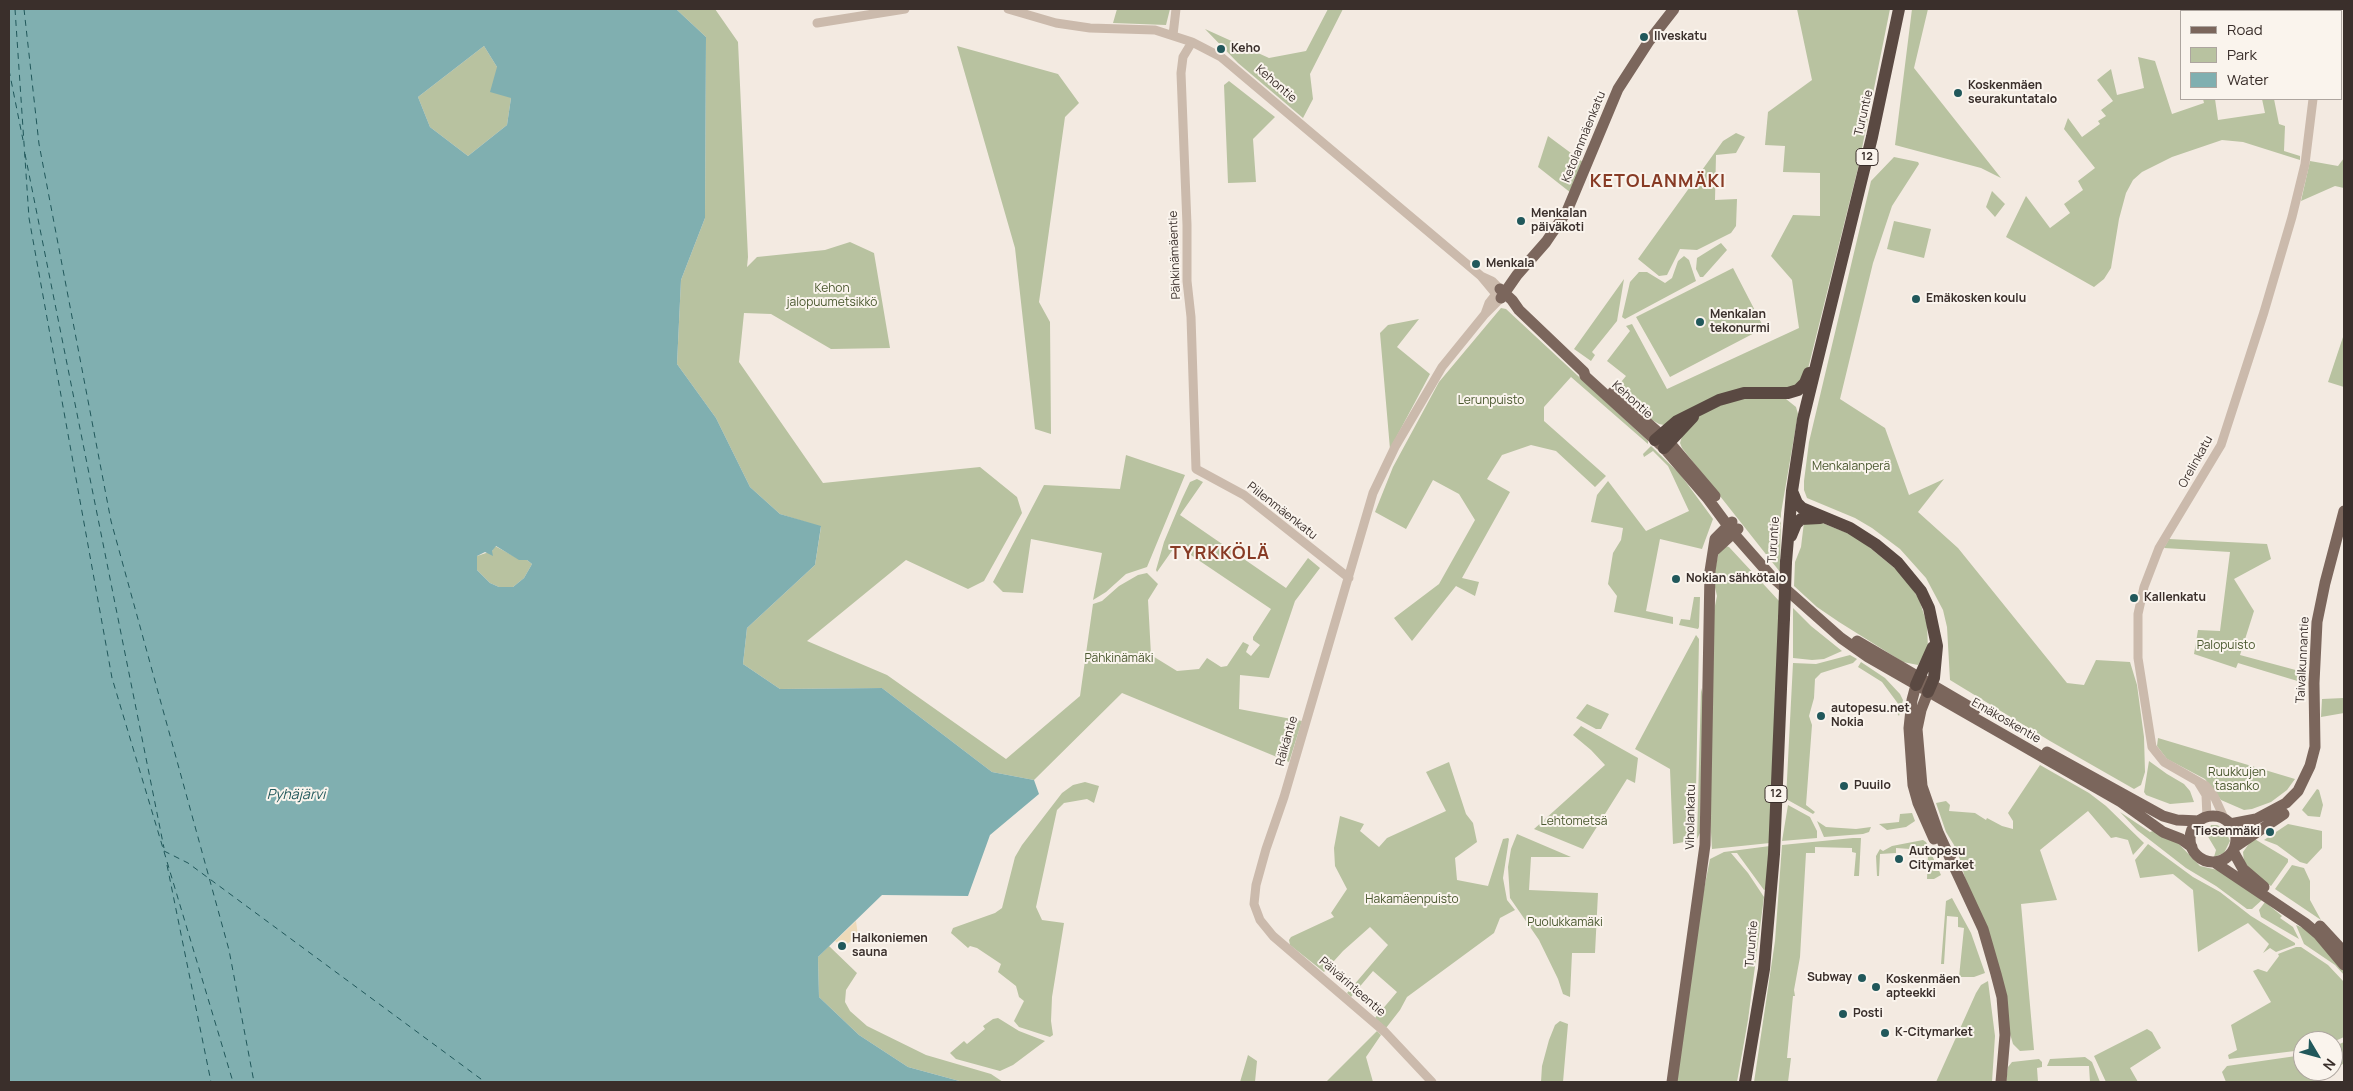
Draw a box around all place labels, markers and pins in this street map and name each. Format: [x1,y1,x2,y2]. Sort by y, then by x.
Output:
place label: Ilveskatu [1654,30,1707,44]
marker: Ilveskatu [1638,31,1650,43]
place label: Keho [1231,42,1260,56]
marker: Keho [1215,43,1227,55]
place label: Koskenmäen seurakuntatalo [1968,79,2057,107]
marker: Koskenmäen seurakuntatalo [1952,87,1964,99]
place label: Menkalan päiväkoti [1531,207,1587,235]
marker: Menkalan päiväkoti [1515,215,1527,227]
place label: Menkala [1486,257,1534,271]
marker: Menkala [1470,258,1482,270]
place label: Emäkosken koulu [1926,292,2026,306]
marker: Emäkosken koulu [1910,293,1922,305]
place label: Menkalan tekonurmi [1710,308,1770,336]
marker: Menkalan tekonurmi [1694,316,1706,328]
place label: Nokian sähkötalo [1686,572,1786,586]
marker: Nokian sähkötalo [1670,573,1682,585]
place label: Kallenkatu [2144,591,2206,605]
marker: Kallenkatu [2128,592,2140,604]
place label: autopesu.net Nokia [1831,702,1910,730]
marker: autopesu.net Nokia [1815,710,1827,722]
place label: Puuilo [1854,779,1891,793]
marker: Puuilo [1838,780,1850,792]
place label: Tiesenmäki [2194,825,2260,839]
marker: Tiesenmäki [2264,826,2276,838]
place label: Autopesu Citymarket [1909,845,1974,873]
marker: Autopesu Citymarket [1893,853,1905,865]
place label: Halkoniemen sauna [852,932,928,960]
marker: Halkoniemen sauna [836,940,848,952]
place label: Subway [1807,971,1852,985]
marker: Subway [1856,972,1868,984]
place label: Koskenmäen apteekki [1886,973,1960,1001]
marker: Koskenmäen apteekki [1870,981,1882,993]
place label: Posti [1853,1007,1883,1021]
marker: Posti [1837,1008,1849,1020]
place label: K-Citymarket [1895,1026,1973,1040]
marker: K-Citymarket [1879,1027,1891,1039]

